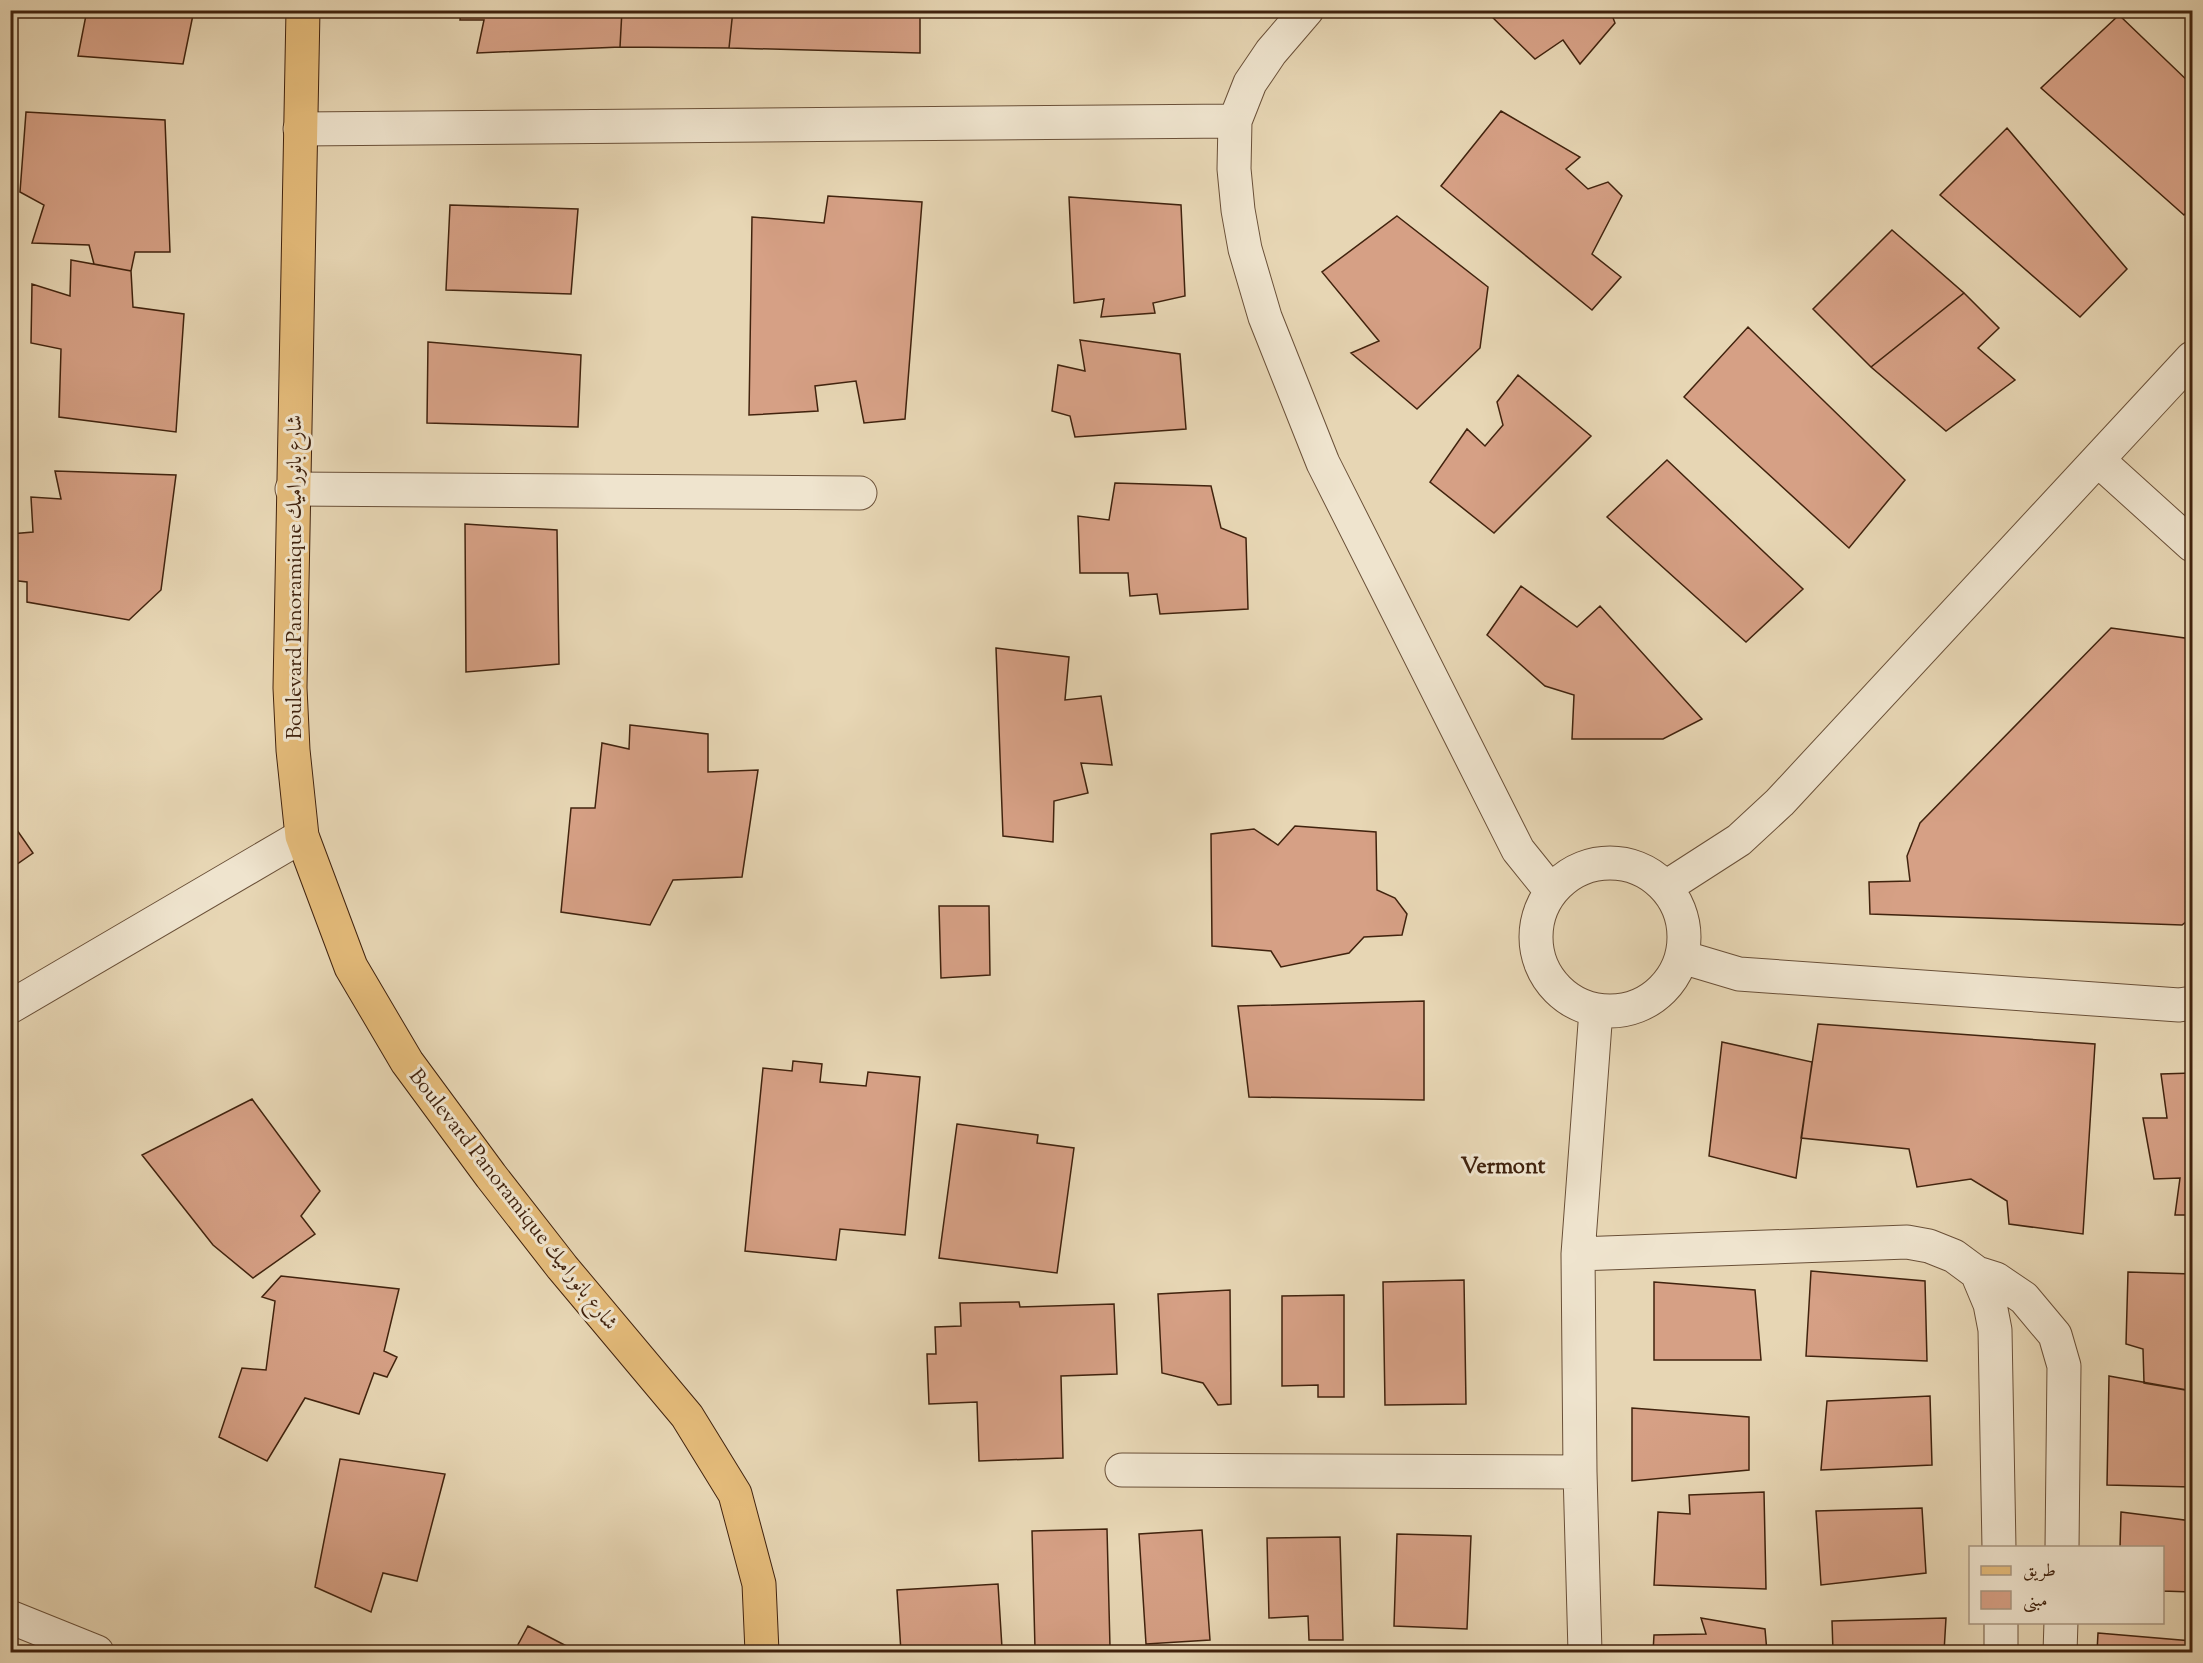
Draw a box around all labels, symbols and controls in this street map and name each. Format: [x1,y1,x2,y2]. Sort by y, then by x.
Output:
street label: Boulevard Panoramique شارع بانوراميك [281,415,312,739]
street label: Boulevard Panoramique شارع بانوراميك [400,1063,624,1338]
district label: Vermont [1461,1152,1546,1184]
legend [1969,1546,2164,1624]
text: طريق [2023,1559,2056,1585]
text: مبنى [2023,1589,2048,1615]

